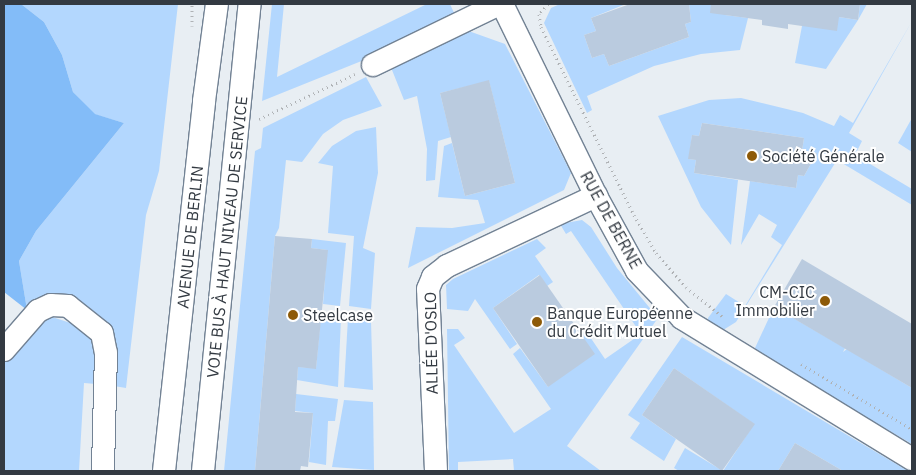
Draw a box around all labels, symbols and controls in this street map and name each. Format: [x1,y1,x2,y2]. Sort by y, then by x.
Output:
street label: VOIE BUS À HAUT NIVEAU DE SERVICE [203,95,251,379]
place label: Société Générale [762,146,884,166]
marker: Société Générale [746,150,758,162]
street label: AVENUE DE BERLIN [173,165,207,309]
street label: RUE DE BERNE [576,168,646,272]
place label: CM-CIC Immobilier [735,282,815,320]
street label: ALLÉE D'OSLO [421,292,441,394]
marker: CM-CIC Immobilier [819,295,831,307]
place label: Banque Européenne du Crédit Mutuel [547,303,693,341]
place label: Steelcase [303,305,373,325]
marker: Steelcase [287,309,299,321]
marker: Banque Européenne du Crédit Mutuel [531,316,543,328]

